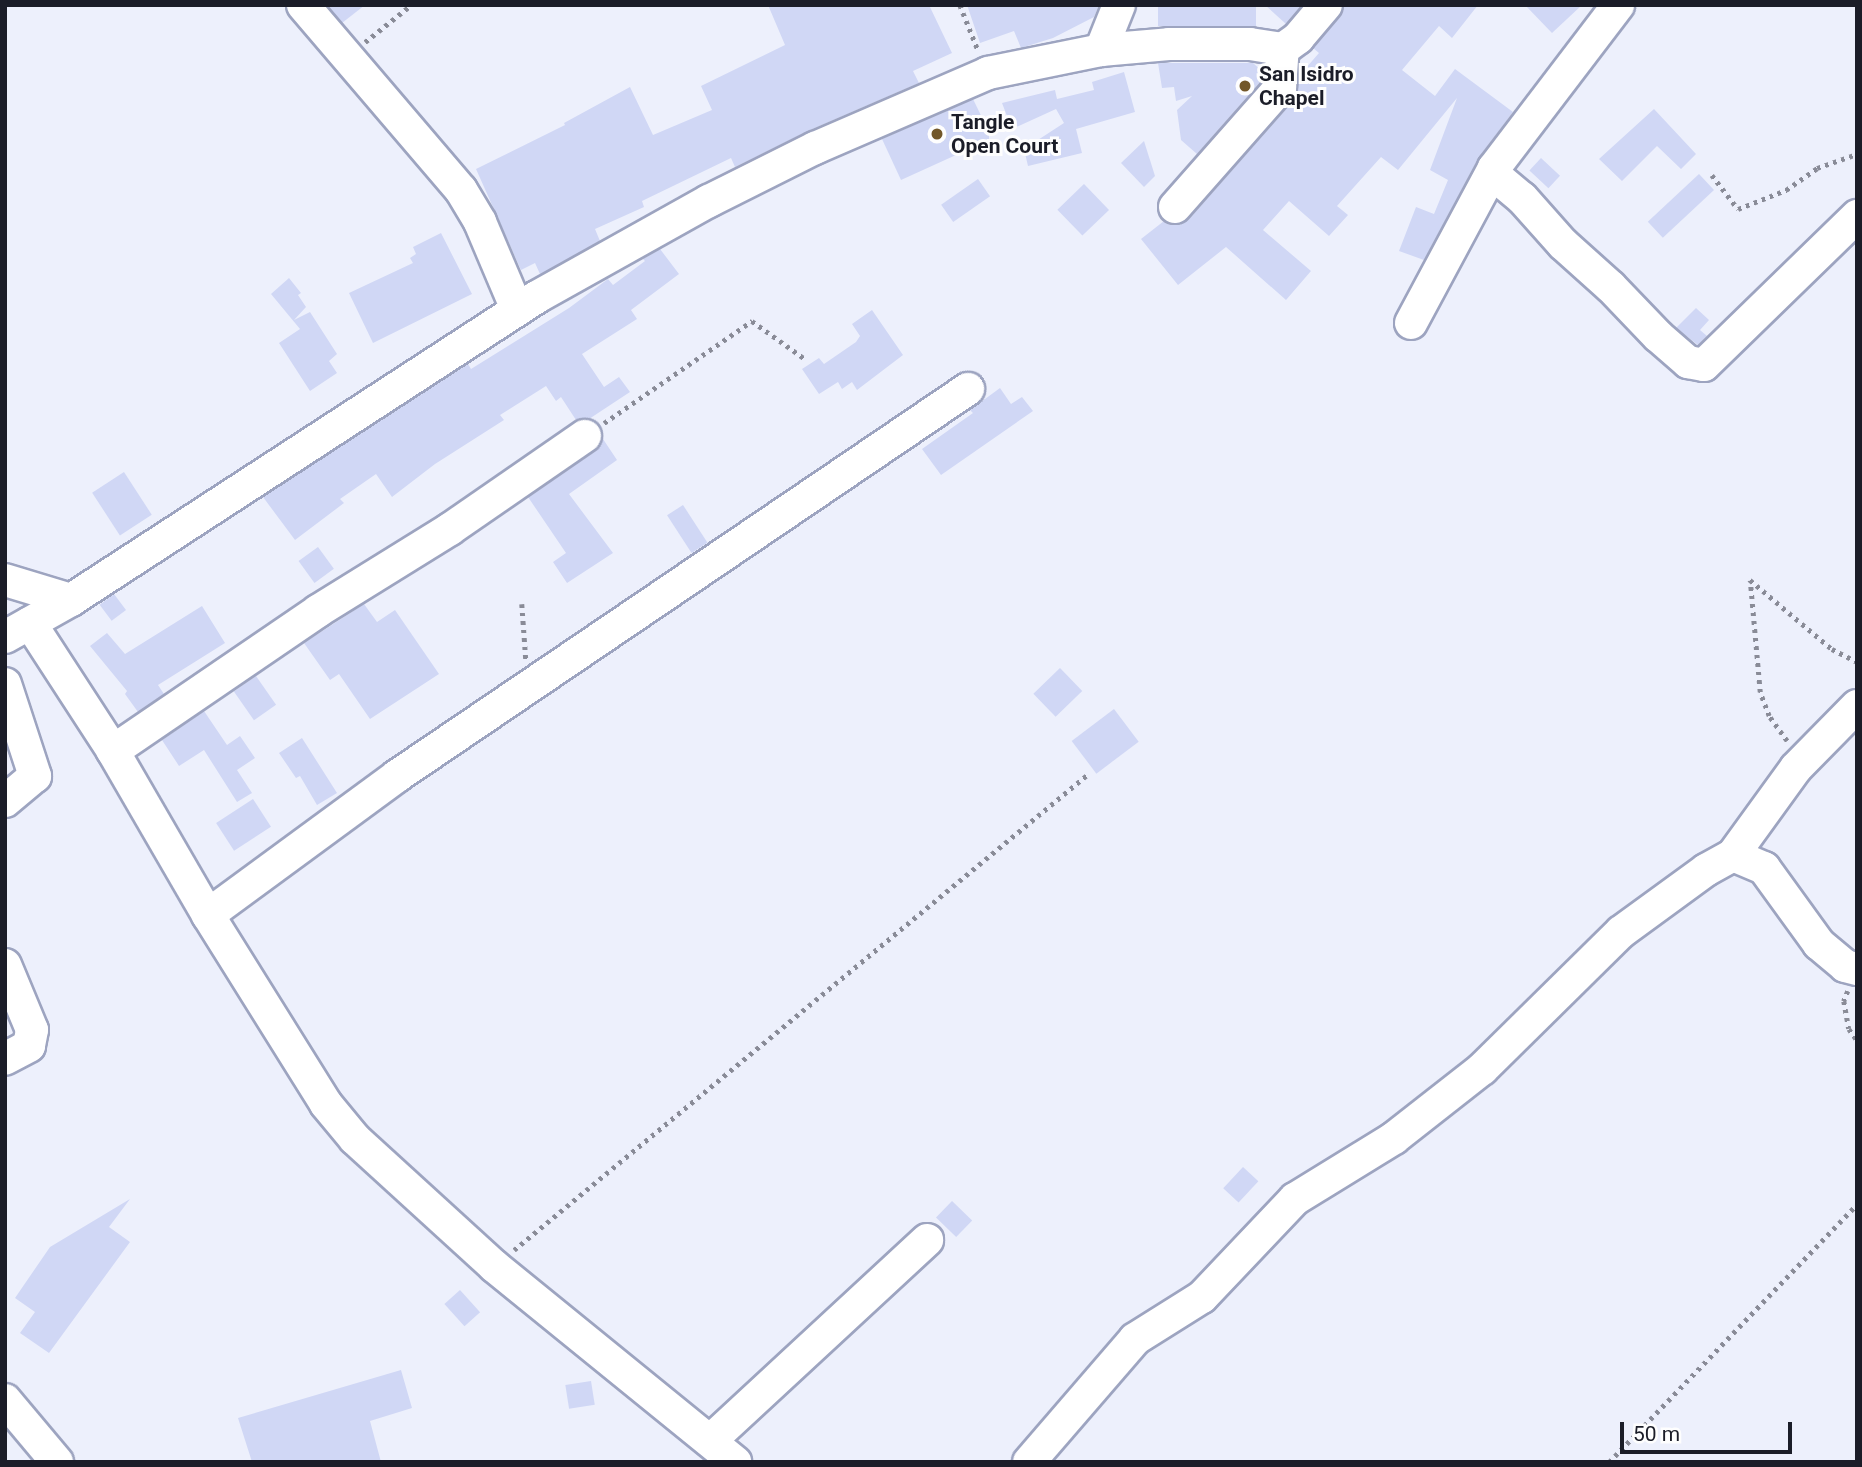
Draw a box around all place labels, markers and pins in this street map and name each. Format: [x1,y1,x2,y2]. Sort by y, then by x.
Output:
place label: San Isidro Chapel [1259,61,1354,111]
marker: San Isidro Chapel [1237,78,1253,94]
place label: Tangle Open Court [951,109,1058,159]
marker: Tangle Open Court [929,126,945,142]

